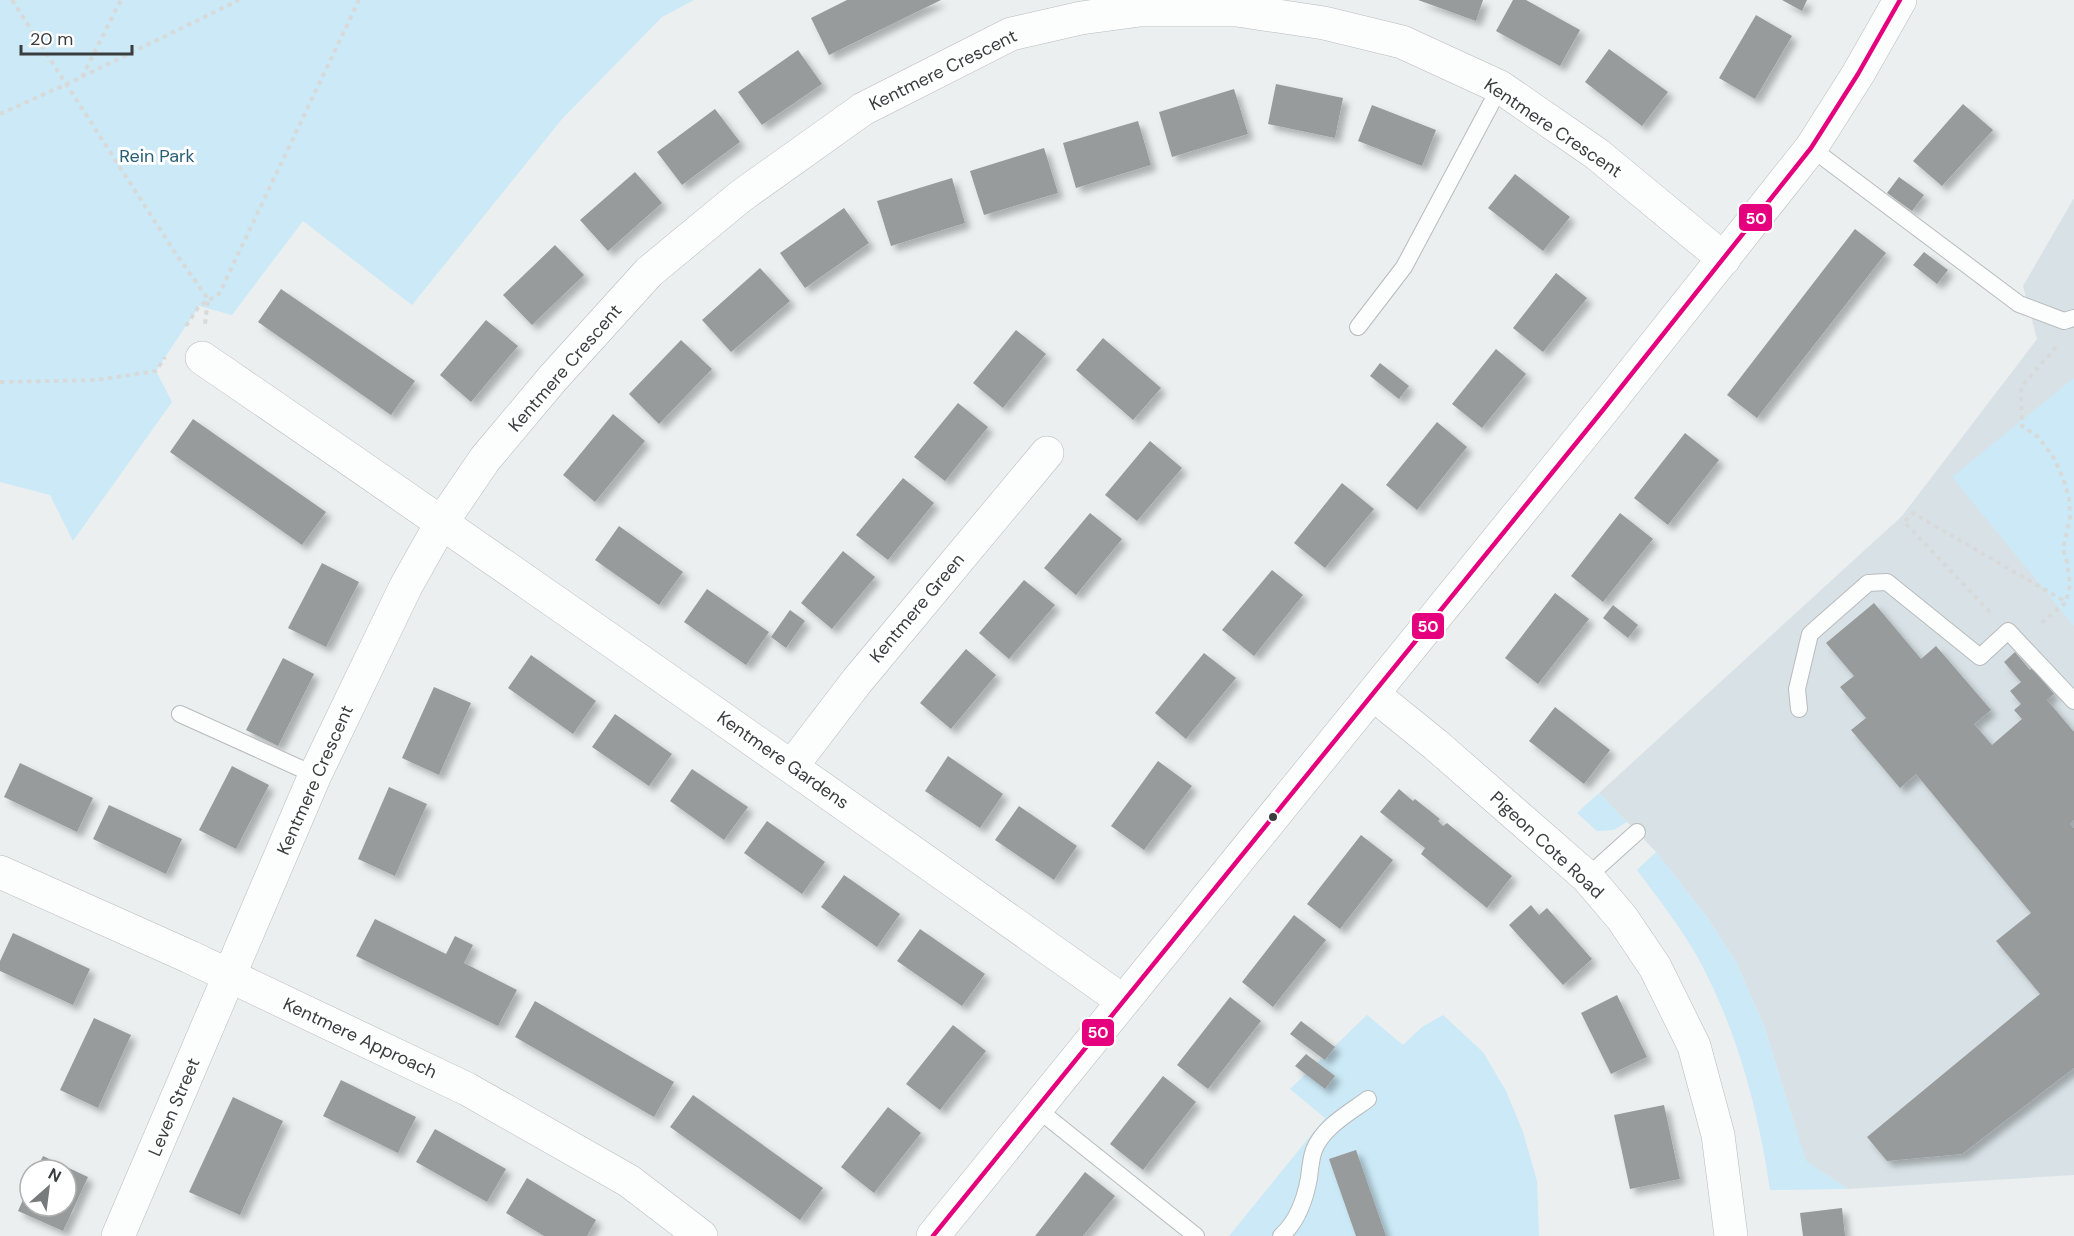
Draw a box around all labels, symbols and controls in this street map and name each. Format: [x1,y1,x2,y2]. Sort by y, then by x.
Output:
scale bar [21,18,132,56]
street label: Kentmere Crescent [865,24,1021,116]
text: 20 m [30,27,73,51]
street label: Kentmere Crescent [1479,73,1627,183]
park label: Rein Park [119,144,195,168]
line badge: 50 [1738,203,1773,232]
text: 50 [1745,208,1767,229]
street label: Kentmere Crescent [503,299,627,437]
street label: Kentmere Green [864,548,970,668]
line badge: 50 [1411,612,1445,640]
text: 50 [1417,616,1439,637]
street label: Kentmere Crescent [271,701,359,859]
street label: Kentmere Gardens [712,705,854,815]
street label: Pigeon Cote Road [1485,786,1609,904]
unlabelled marker [1267,811,1279,823]
street label: Kentmere Approach [279,992,441,1084]
line badge: 50 [1081,1018,1115,1047]
text: 50 [1087,1022,1109,1043]
street label: Leven Street [143,1054,205,1160]
north arrow [18,1158,78,1218]
text: N [45,1163,65,1187]

